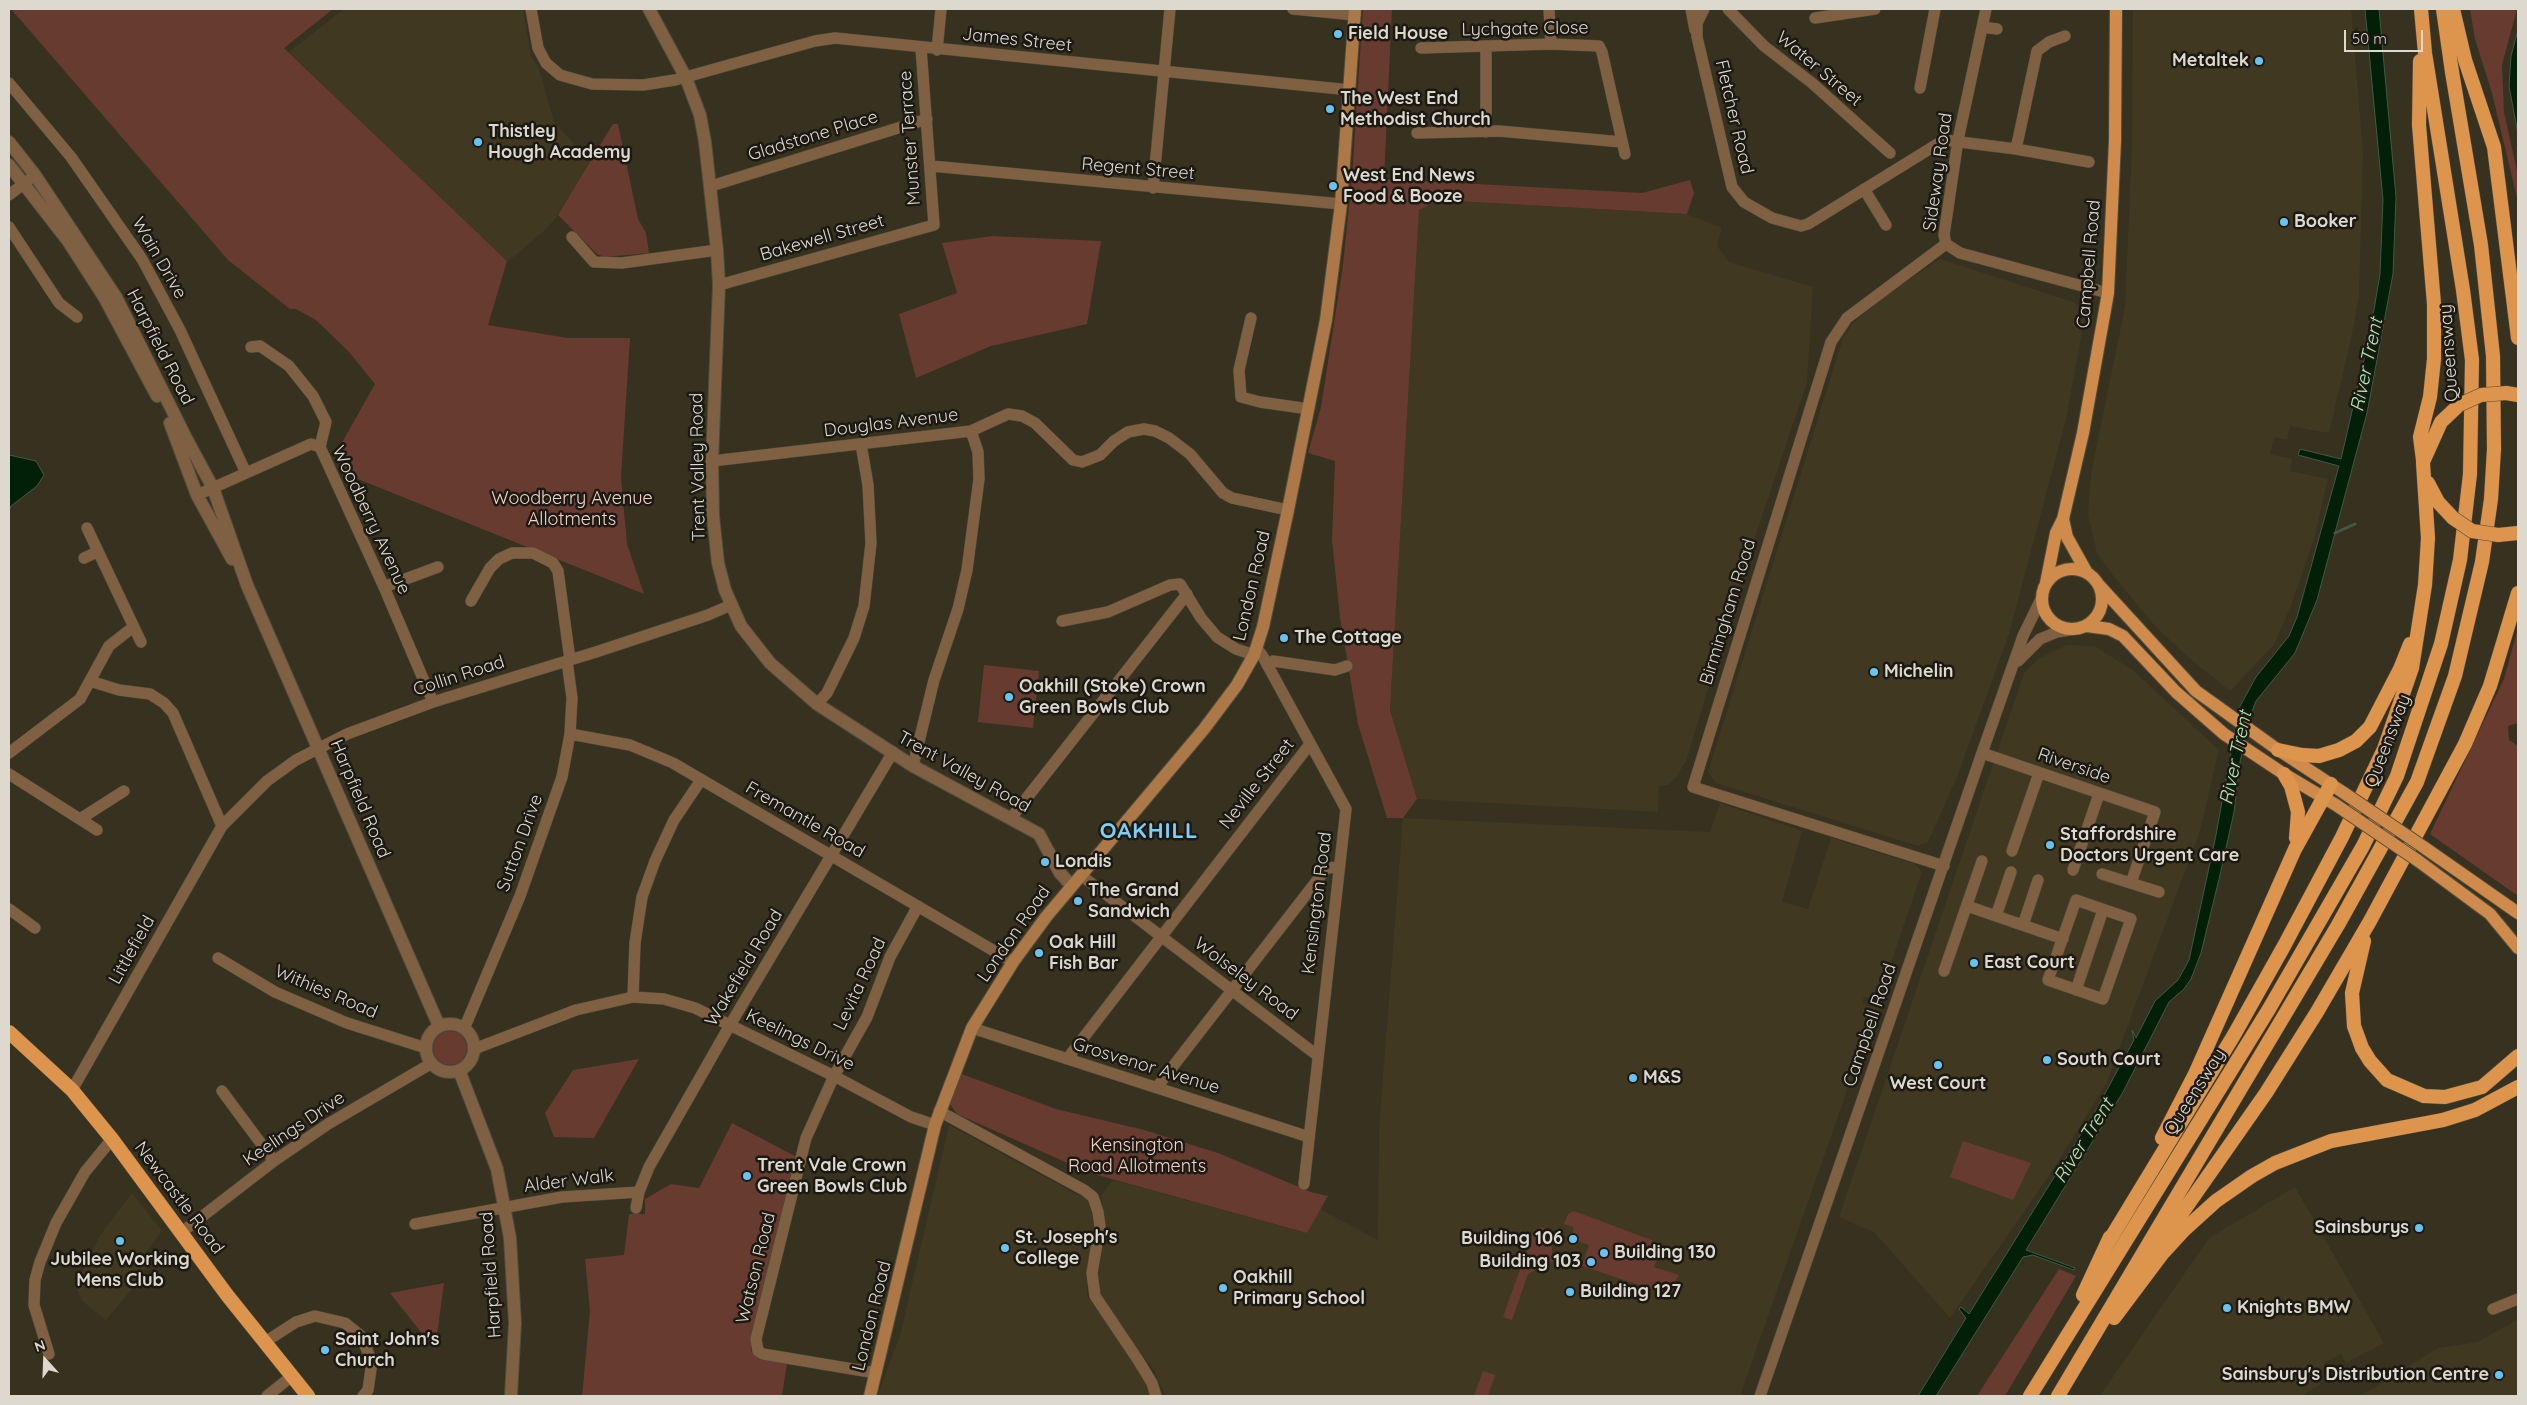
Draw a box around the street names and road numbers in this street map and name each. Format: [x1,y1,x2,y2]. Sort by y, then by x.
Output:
street label: Lychgate Close [1461,17,1589,41]
street label: James Street [961,23,1073,57]
street label: Water Street [1772,27,1866,111]
street label: Fletcher Road [1710,58,1758,176]
street label: Munster Terrace [895,70,925,206]
street label: Gladstone Place [746,106,880,166]
street label: Sideway Road [1919,111,1957,233]
street label: Regent Street [1080,153,1196,185]
street label: Campbell Road [2073,199,2105,329]
street label: Bakewell Street [757,210,887,266]
street label: Wain Drive [127,213,191,303]
street label: Harpfield Road [122,286,198,408]
street label: Queensway [2435,303,2463,403]
street label: Trent Valley Road [686,393,710,541]
street label: Douglas Avenue [823,404,959,442]
street label: Woodberry Avenue [327,442,415,598]
street label: London Road [1229,529,1275,643]
street label: Birmingham Road [1696,536,1760,688]
street label: Collin Road [411,651,507,701]
street label: Queensway [2360,691,2416,791]
street label: Trent Valley Road [894,727,1034,817]
street label: Neville Street [1215,734,1299,834]
street label: Harpfield Road [325,736,395,862]
street label: Riverside [2035,743,2113,789]
street label: Fremantle Road [741,777,869,863]
street label: Sutton Drive [492,791,548,895]
street label: Kensington Road [1298,831,1336,975]
street label: London Road [973,882,1055,986]
street label: Wakefield Road [701,906,787,1030]
street label: Littlefield [104,912,160,988]
street label: Wolseley Road [1190,933,1302,1025]
street label: Levita Road [829,934,891,1034]
street label: Withies Road [271,961,381,1023]
street label: Campbell Road [1839,961,1901,1089]
street label: Keelings Drive [742,1004,858,1076]
street label: Grosvenor Avenue [1070,1033,1222,1099]
street label: Queensway [2160,1045,2230,1139]
street label: Keelings Drive [239,1087,349,1171]
street label: Newcastle Road [130,1137,228,1259]
street label: Alder Walk [523,1165,615,1197]
street label: Watson Road [732,1210,780,1326]
street label: Harpfield Road [476,1211,506,1339]
street label: London Road [848,1259,896,1373]

